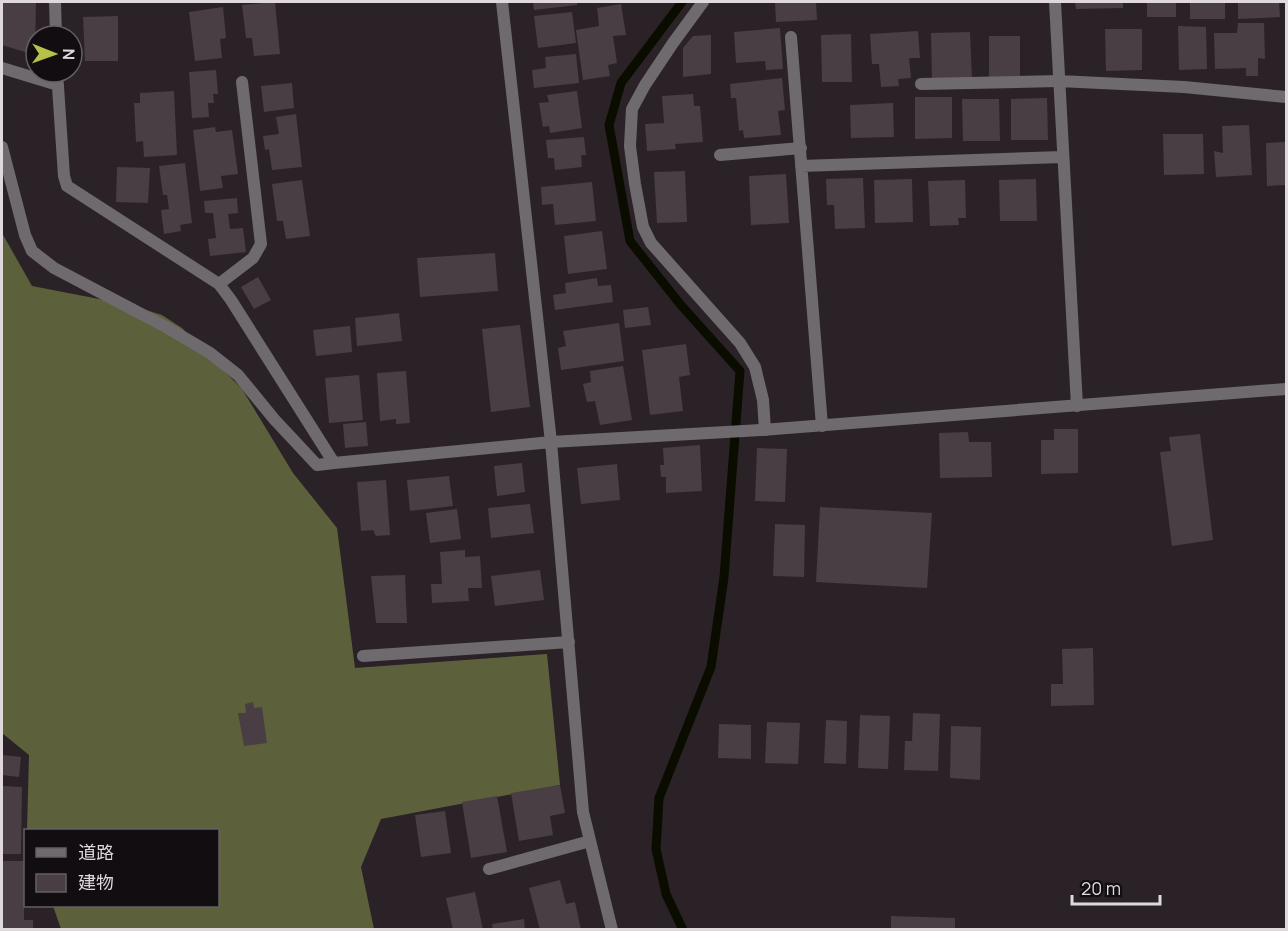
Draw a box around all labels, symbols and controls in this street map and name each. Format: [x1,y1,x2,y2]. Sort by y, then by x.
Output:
north arrow [24,24,84,84]
text: N [58,48,80,60]
legend [24,829,219,907]
text: 道路 [78,840,114,864]
scale bar [1072,868,1160,906]
text: 建物 [78,870,114,894]
text: 20 m [1081,876,1121,900]

